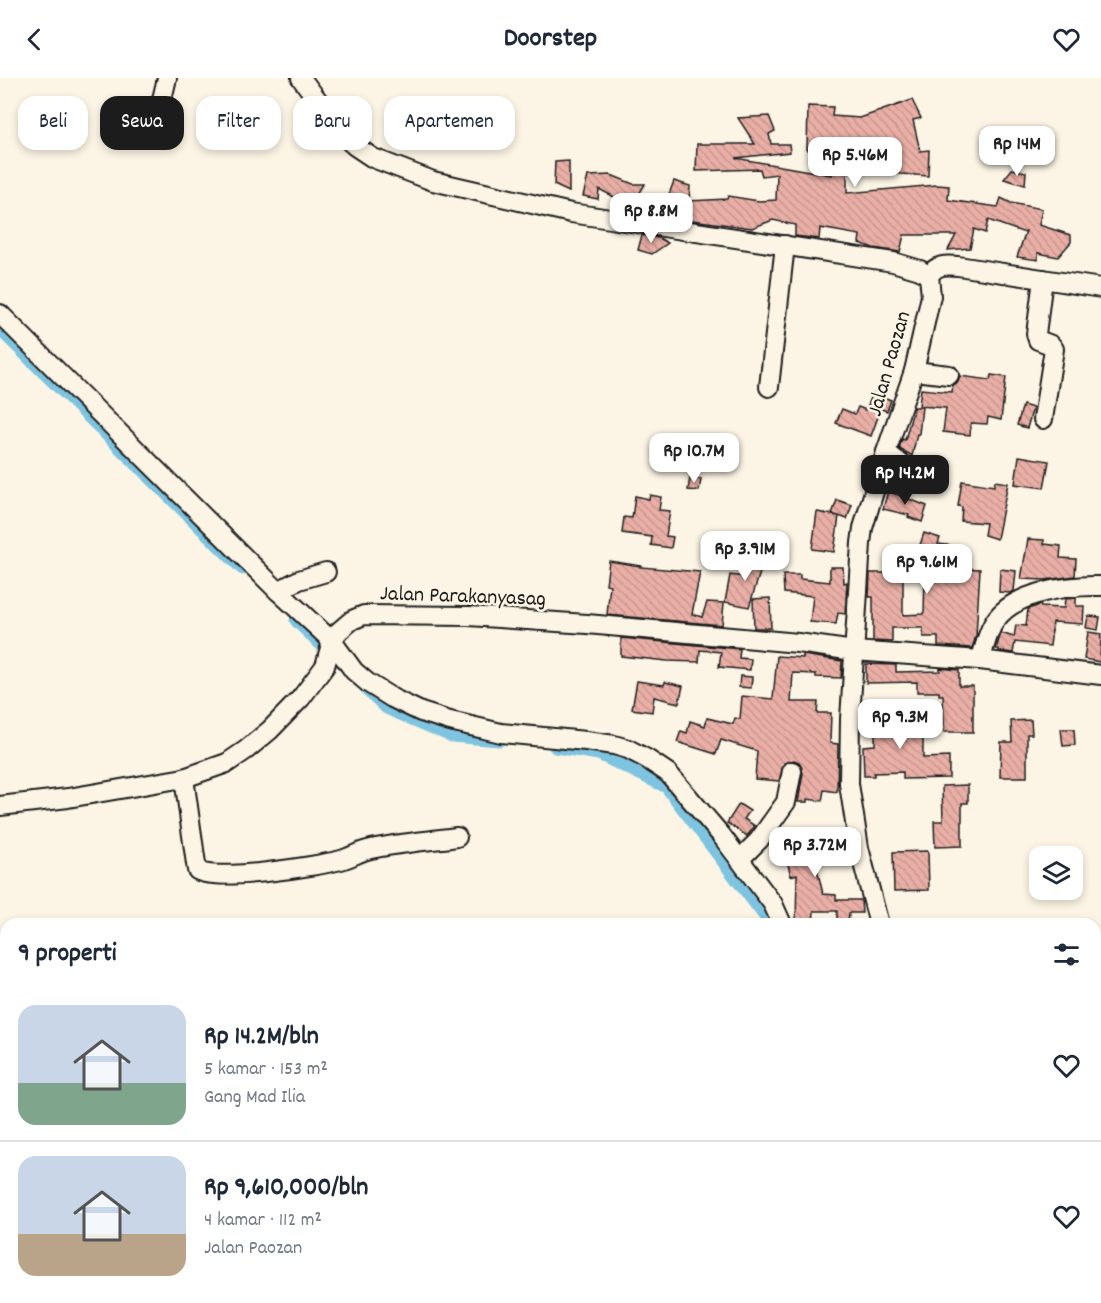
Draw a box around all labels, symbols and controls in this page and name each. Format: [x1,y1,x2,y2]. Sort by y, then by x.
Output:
text: Doorstep [504,20,597,59]
icon: back [18,23,51,56]
icon: heart [1050,23,1083,56]
chip: Beli [18,96,88,150]
chip: Sewa [100,96,184,150]
chip: Filter [196,96,281,150]
chip: Baru [293,96,372,150]
chip: Apartemen [384,96,515,150]
pin: Rp 14M [968,126,1066,177]
text: Rp 14M [993,131,1041,159]
pin: Rp 5.46M [793,137,917,188]
text: Rp 5.46M [822,142,888,170]
pin: Rp 8.8M [596,193,706,244]
text: Rp 8.8M [624,198,678,226]
street label: Jalan Paozan [861,308,920,420]
pin: Rp 10.7M [632,433,756,484]
text: Rp 10.7M [663,438,725,466]
pin: Rp 14.2M [843,455,967,506]
text: Rp 14.2M [875,460,935,488]
pin: Rp 3.91M [683,531,807,582]
text: Rp 3.91M [715,536,776,564]
pin: Rp 9.61M [865,544,989,595]
text: Rp 9.61M [896,549,958,577]
street label: Jalan Parakanyasag [379,579,546,616]
pin: Rp 9.3M [845,699,955,750]
text: Rp 9.3M [872,704,928,732]
pin: Rp 3.72M [753,827,877,878]
text: Rp 3.72M [783,832,847,860]
map controls [1029,846,1083,900]
button: layers [1029,846,1083,900]
text: 9 properti [18,936,117,973]
icon: filters [1050,938,1083,971]
text: Rp 14.2M/bln [204,1019,319,1056]
icon: home [66,1029,138,1101]
icon: heart [1050,1049,1083,1082]
text: 5 kamar · 153 m² [204,1056,328,1084]
text: Gang Mad Ilia [204,1084,305,1112]
text: Rp 9,610,000/bln [204,1170,368,1207]
icon: home [66,1180,138,1252]
icon: heart [1050,1200,1083,1233]
text: 4 kamar · 112 m² [204,1207,322,1235]
text: Jalan Paozan [204,1235,302,1263]

